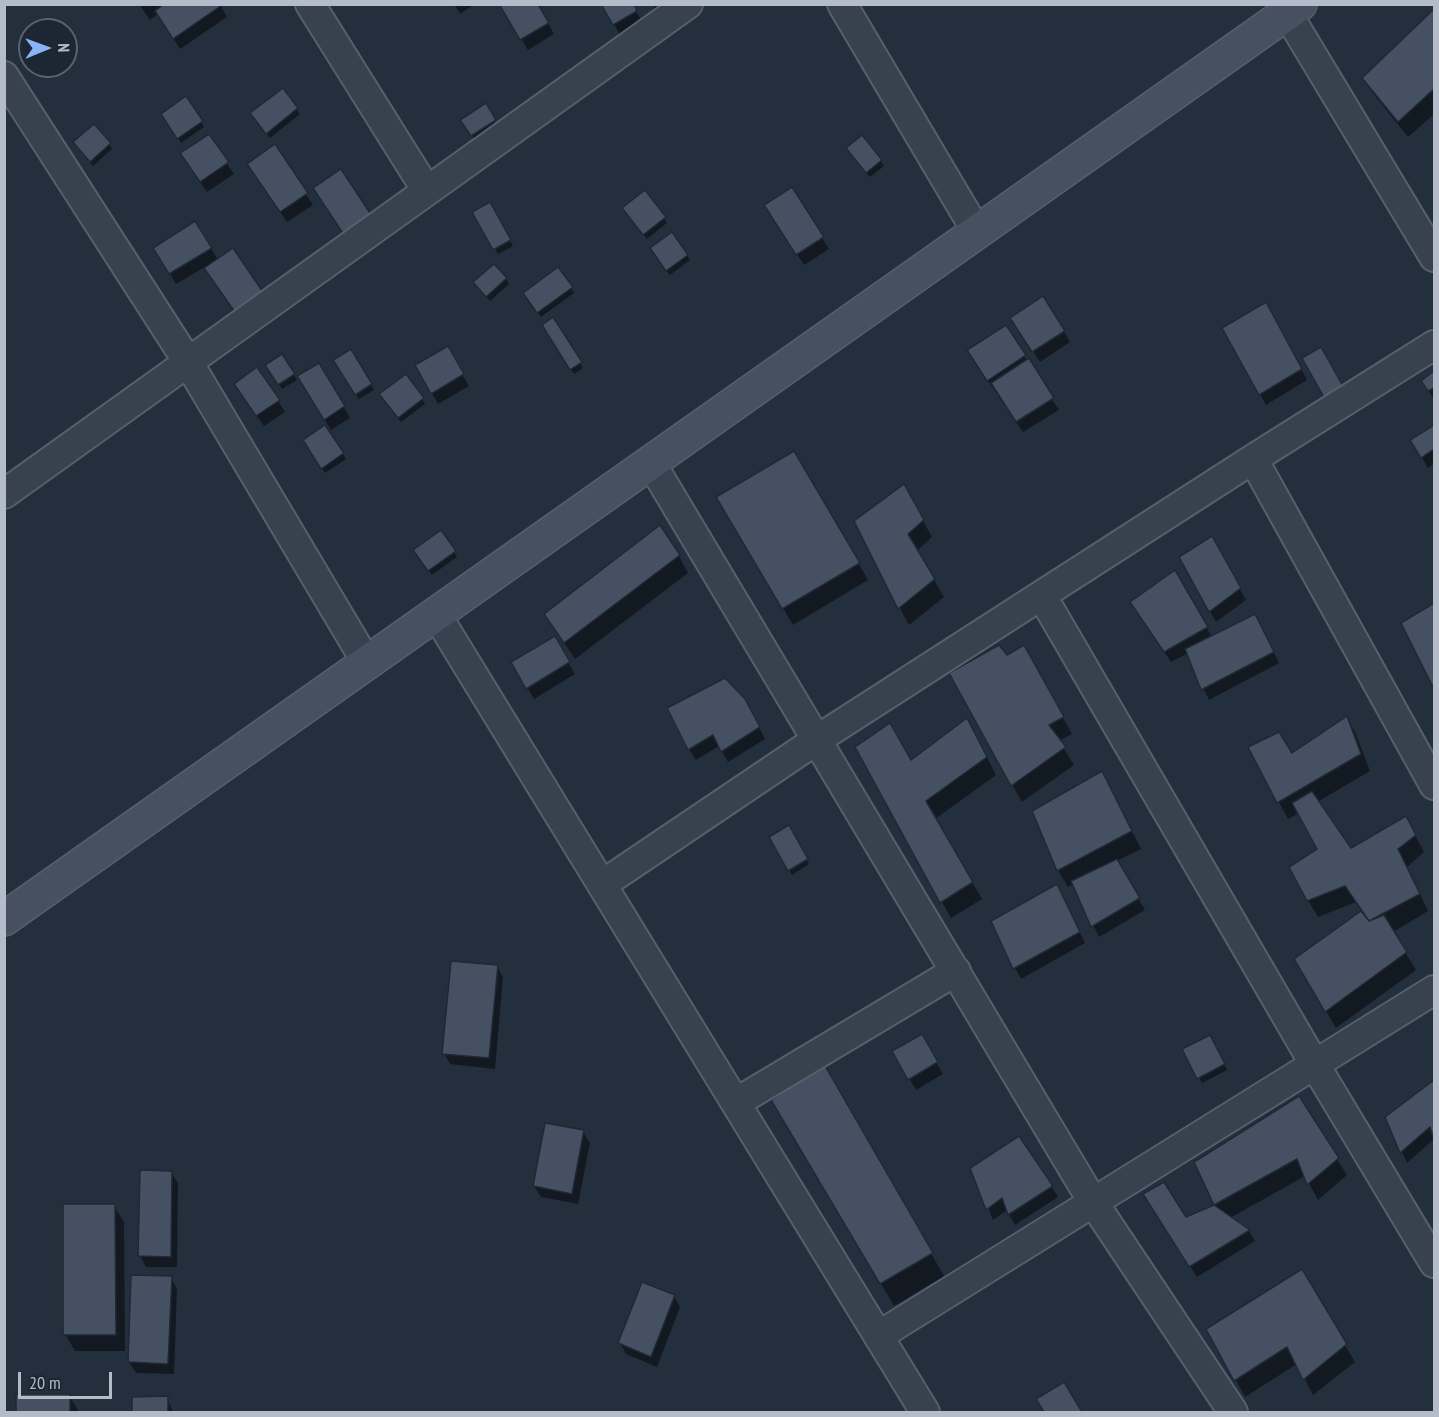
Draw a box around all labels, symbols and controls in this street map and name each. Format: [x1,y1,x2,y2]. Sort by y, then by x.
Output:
north arrow [18,18,78,78]
text: N [54,43,74,52]
scale bar [21,1360,116,1398]
text: 20 m [29,1371,61,1394]

